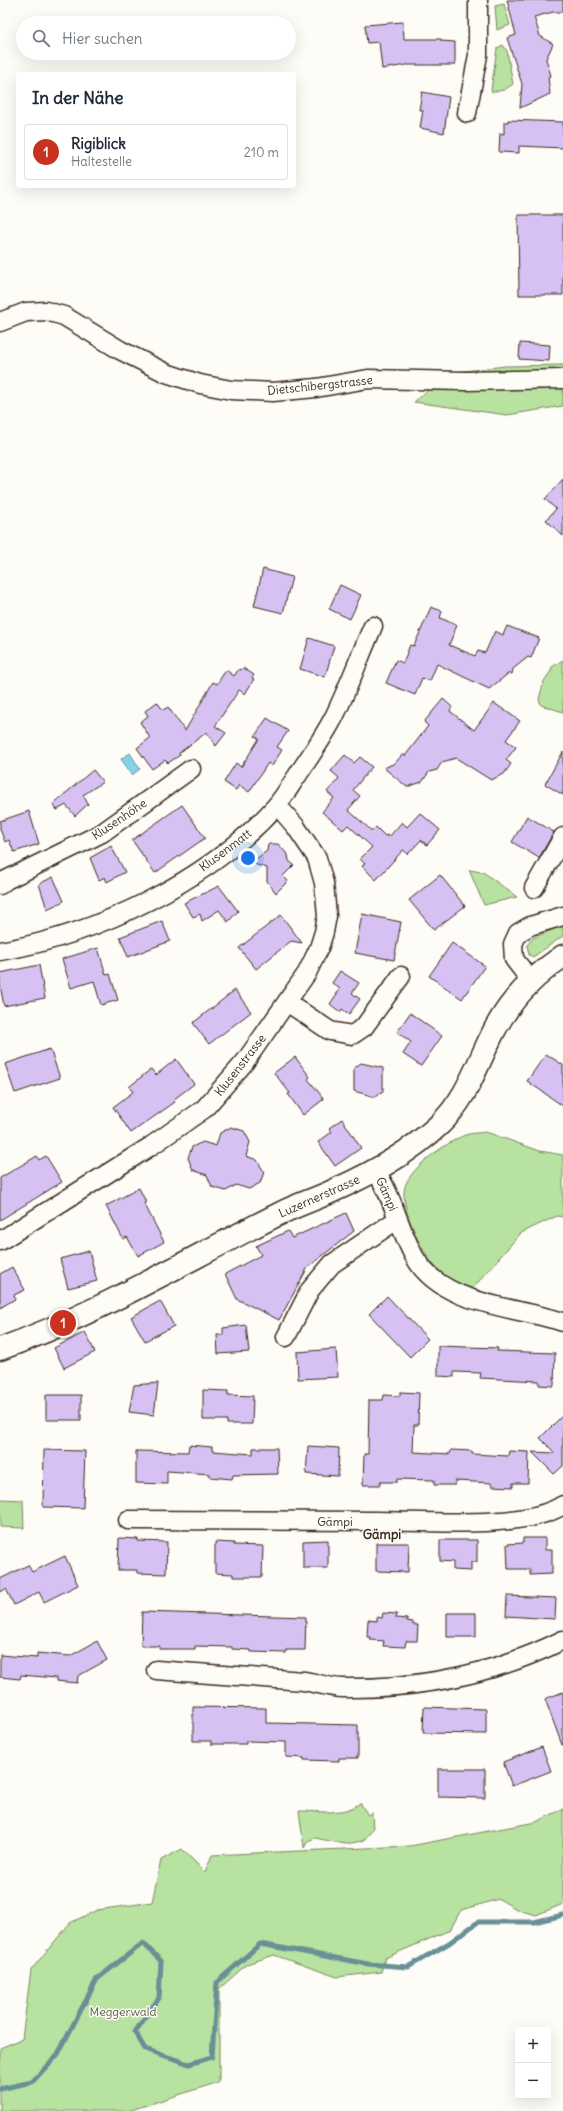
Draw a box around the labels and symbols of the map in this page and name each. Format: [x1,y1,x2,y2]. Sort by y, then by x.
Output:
street label: Dietschibergstrasse [267,372,373,398]
street label: Klusenhöhe [89,795,149,843]
street label: Klusenmatt [196,826,254,874]
your location [238,848,258,868]
street label: Klusenstrasse [211,1031,269,1099]
street label: Luzernerstrasse [276,1171,362,1221]
street label: Gämpi [373,1175,401,1213]
pin: 1 [50,1308,76,1338]
street label: Gämpi [317,1514,353,1529]
district label: Gämpi [363,1526,401,1543]
park label: Meggerwald [90,2004,156,2019]

